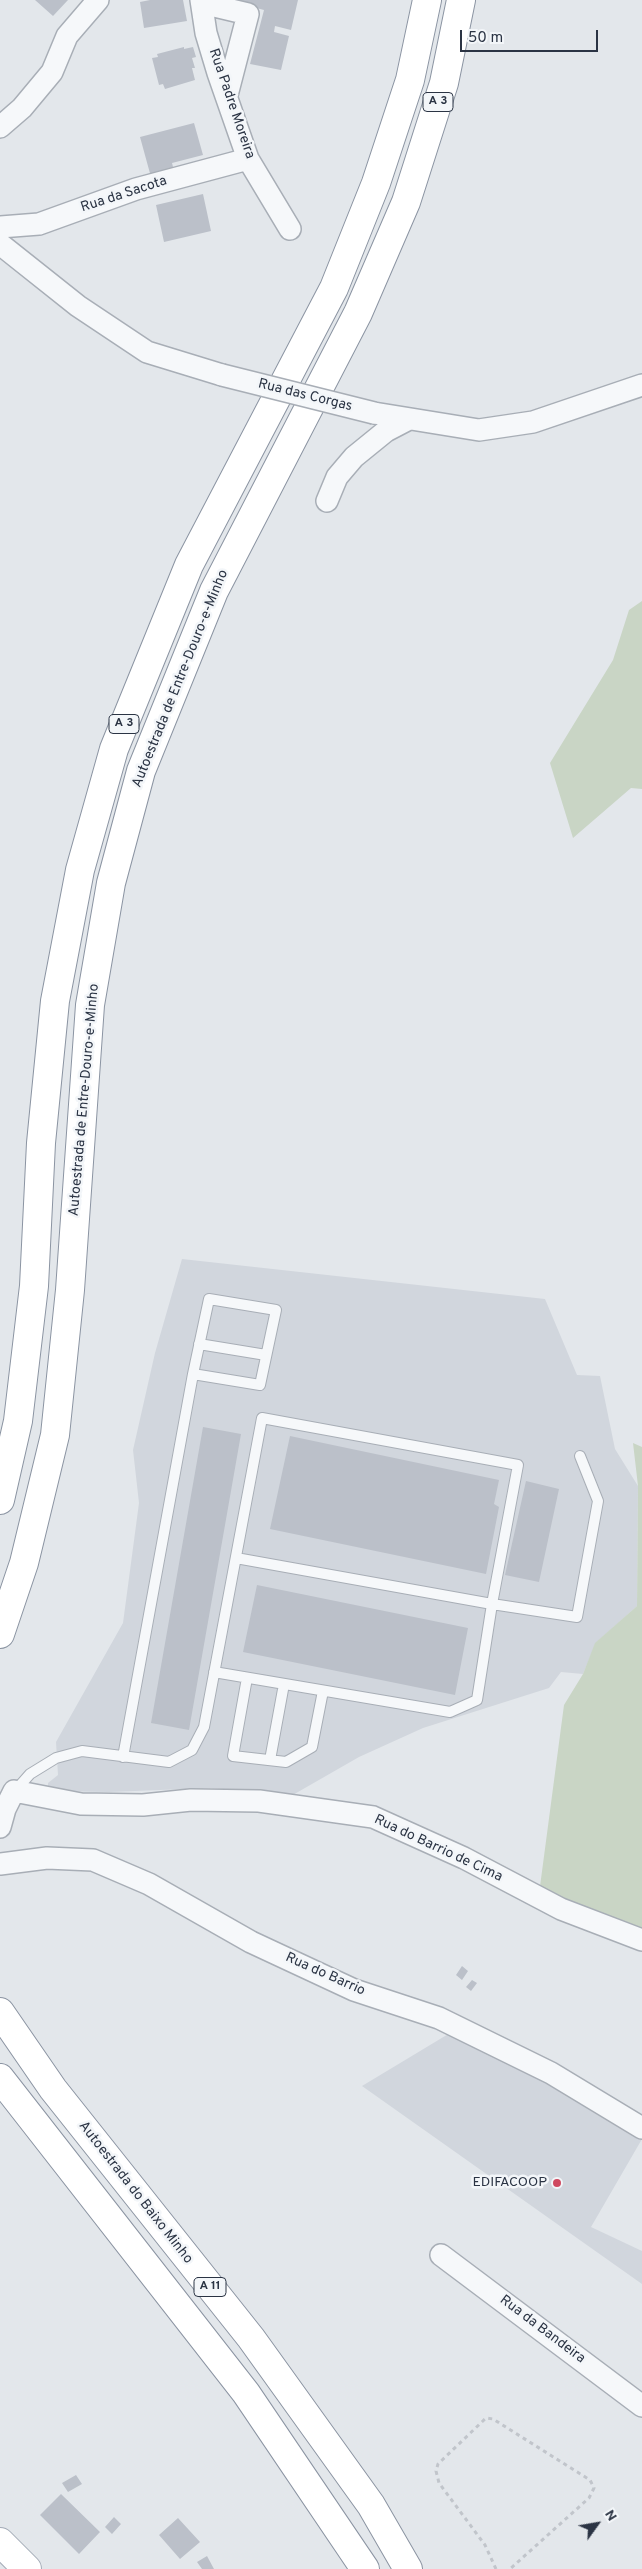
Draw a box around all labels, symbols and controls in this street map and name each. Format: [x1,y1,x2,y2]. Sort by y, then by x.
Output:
scale bar [462,20,600,52]
text: 50 m [468,29,503,48]
street label: Rua Padre Moreira [204,47,258,161]
road number: A 3 [423,92,453,111]
street label: Rua da Sacota [79,173,169,217]
street label: Rua das Corgas [256,376,354,416]
street label: Autoestrada de Entre-Douro-e-Minho [129,568,233,790]
road number: A 3 [109,714,139,734]
street label: Autoestrada de Entre-Douro-e-Minho [66,983,104,1217]
street label: Rua do Barrio de Cima [371,1812,505,1886]
street label: Rua do Barrio [282,1950,368,2000]
street label: Autoestrada do Baixo Minho [74,2118,196,2268]
place label: EDIFACOOP [472,2175,547,2191]
marker: EDIFACOOP [551,2177,563,2189]
road number: A 11 [194,2278,226,2296]
street label: Rua da Bandeira [496,2292,588,2368]
north arrow [572,2499,622,2549]
text: N [600,2507,620,2525]

